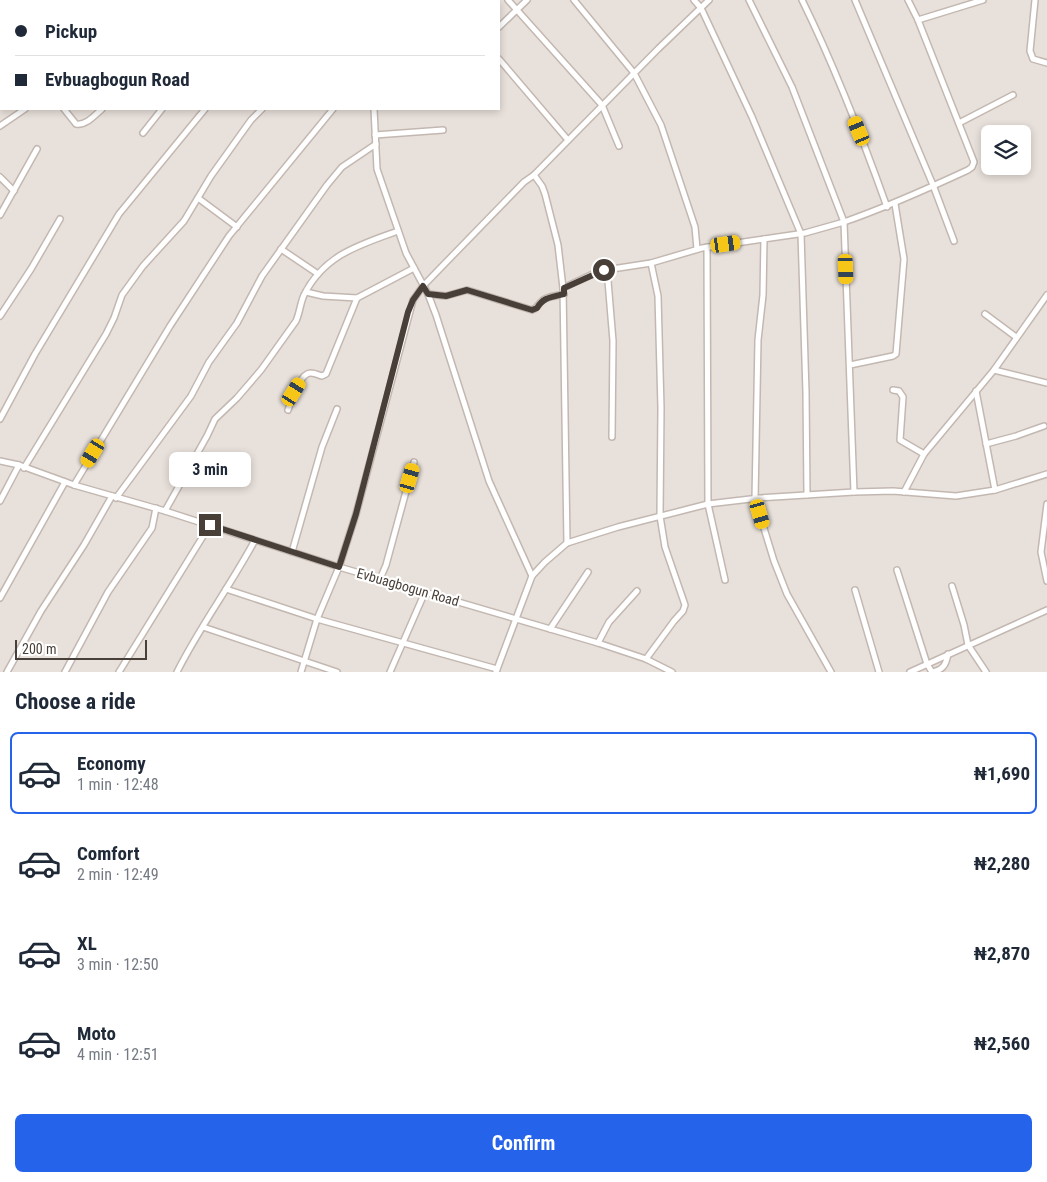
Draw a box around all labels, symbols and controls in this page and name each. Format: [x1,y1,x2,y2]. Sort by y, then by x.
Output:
text: Pickup [45,20,97,43]
text: Evbuagbogun Road [45,68,190,91]
car [846,114,871,148]
map controls [981,125,1031,175]
button: layers [981,125,1031,175]
car [710,234,741,254]
car [837,254,854,284]
route start [593,259,615,281]
car [279,375,308,409]
car [78,436,107,470]
callout: 3 min [169,452,251,488]
text: 3 min [192,460,228,479]
car [398,462,421,494]
car [748,498,771,530]
route end [199,514,221,536]
street label: Evbuagbogun Road [355,565,461,609]
scale bar [15,637,148,660]
text: 200 m [22,641,57,657]
text: Choose a ride [15,689,136,714]
icon: car [17,751,62,796]
text: Economy [77,752,146,775]
text: ₦1,690 [973,762,1030,785]
text: 1 min · 12:48 [77,775,159,794]
icon: car [17,841,62,886]
text: Comfort [77,842,140,865]
text: ₦2,280 [973,852,1030,875]
text: 2 min · 12:49 [77,865,159,884]
icon: car [17,931,62,976]
text: XL [77,932,97,955]
text: ₦2,870 [973,942,1030,965]
text: 3 min · 12:50 [77,955,159,974]
icon: car [17,1021,62,1066]
text: Moto [77,1022,116,1045]
text: ₦2,560 [973,1032,1030,1055]
text: 4 min · 12:51 [77,1045,159,1064]
button: Confirm [15,1114,1032,1172]

